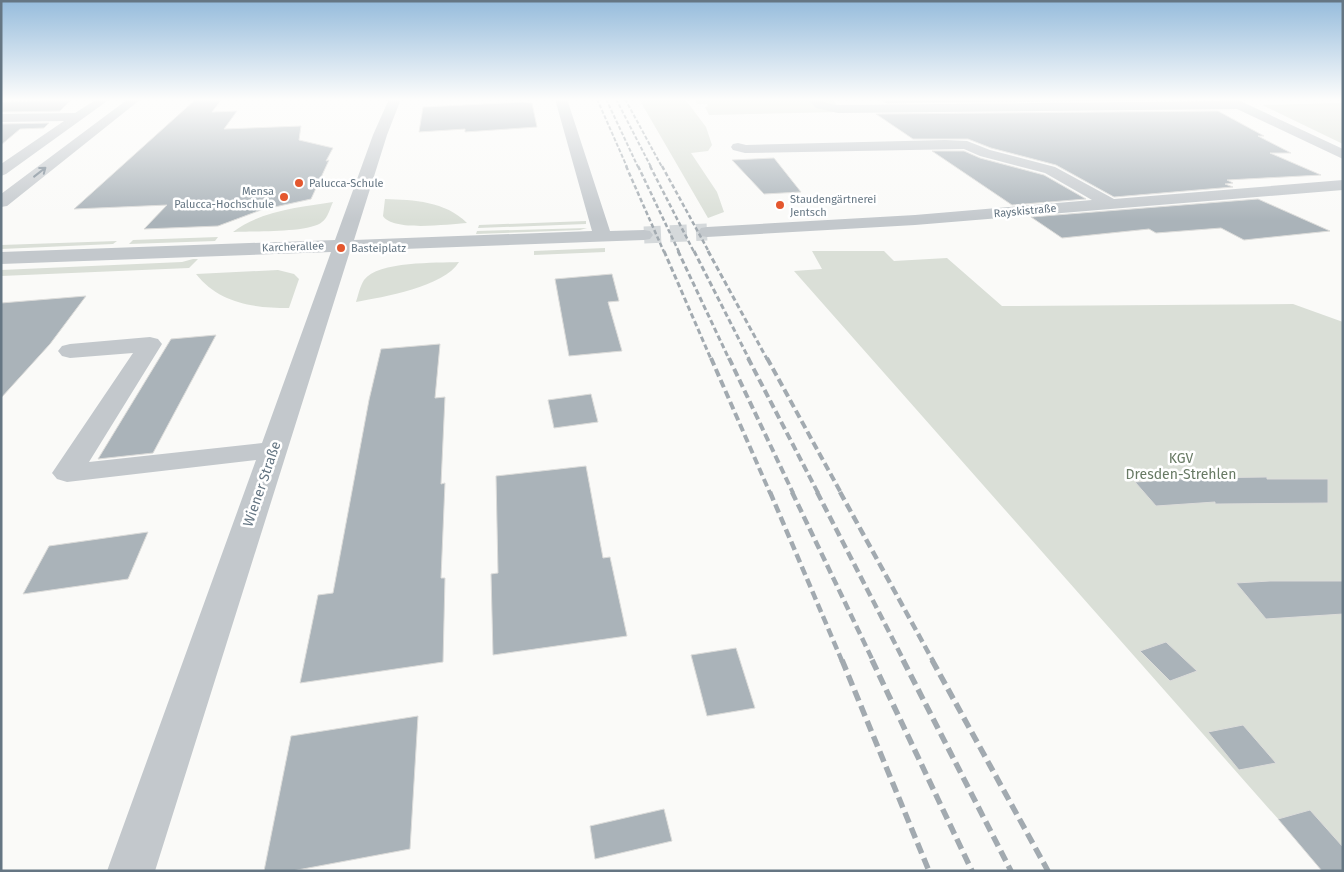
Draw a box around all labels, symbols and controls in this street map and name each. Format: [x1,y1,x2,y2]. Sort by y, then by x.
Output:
one-way arrow [33,166,46,177]
marker: Palucca-Schule [293,177,305,189]
place label: Palucca-Schule [309,177,384,190]
place label: Mensa Palucca-Hochschule [174,185,274,211]
marker: Mensa Palucca-Hochschule [278,191,290,203]
place label: Staudengärtnerei Jentsch [790,193,876,219]
marker: Staudengärtnerei Jentsch [774,199,786,211]
street label: Rayskistraße [993,202,1057,220]
street label: Karcherallee [262,239,324,255]
marker: Basteiplatz [335,242,347,254]
place label: Basteiplatz [351,242,406,255]
street label: Wiener Straße [239,439,285,529]
park label: KGV Dresden-Strehlen [1126,450,1236,483]

